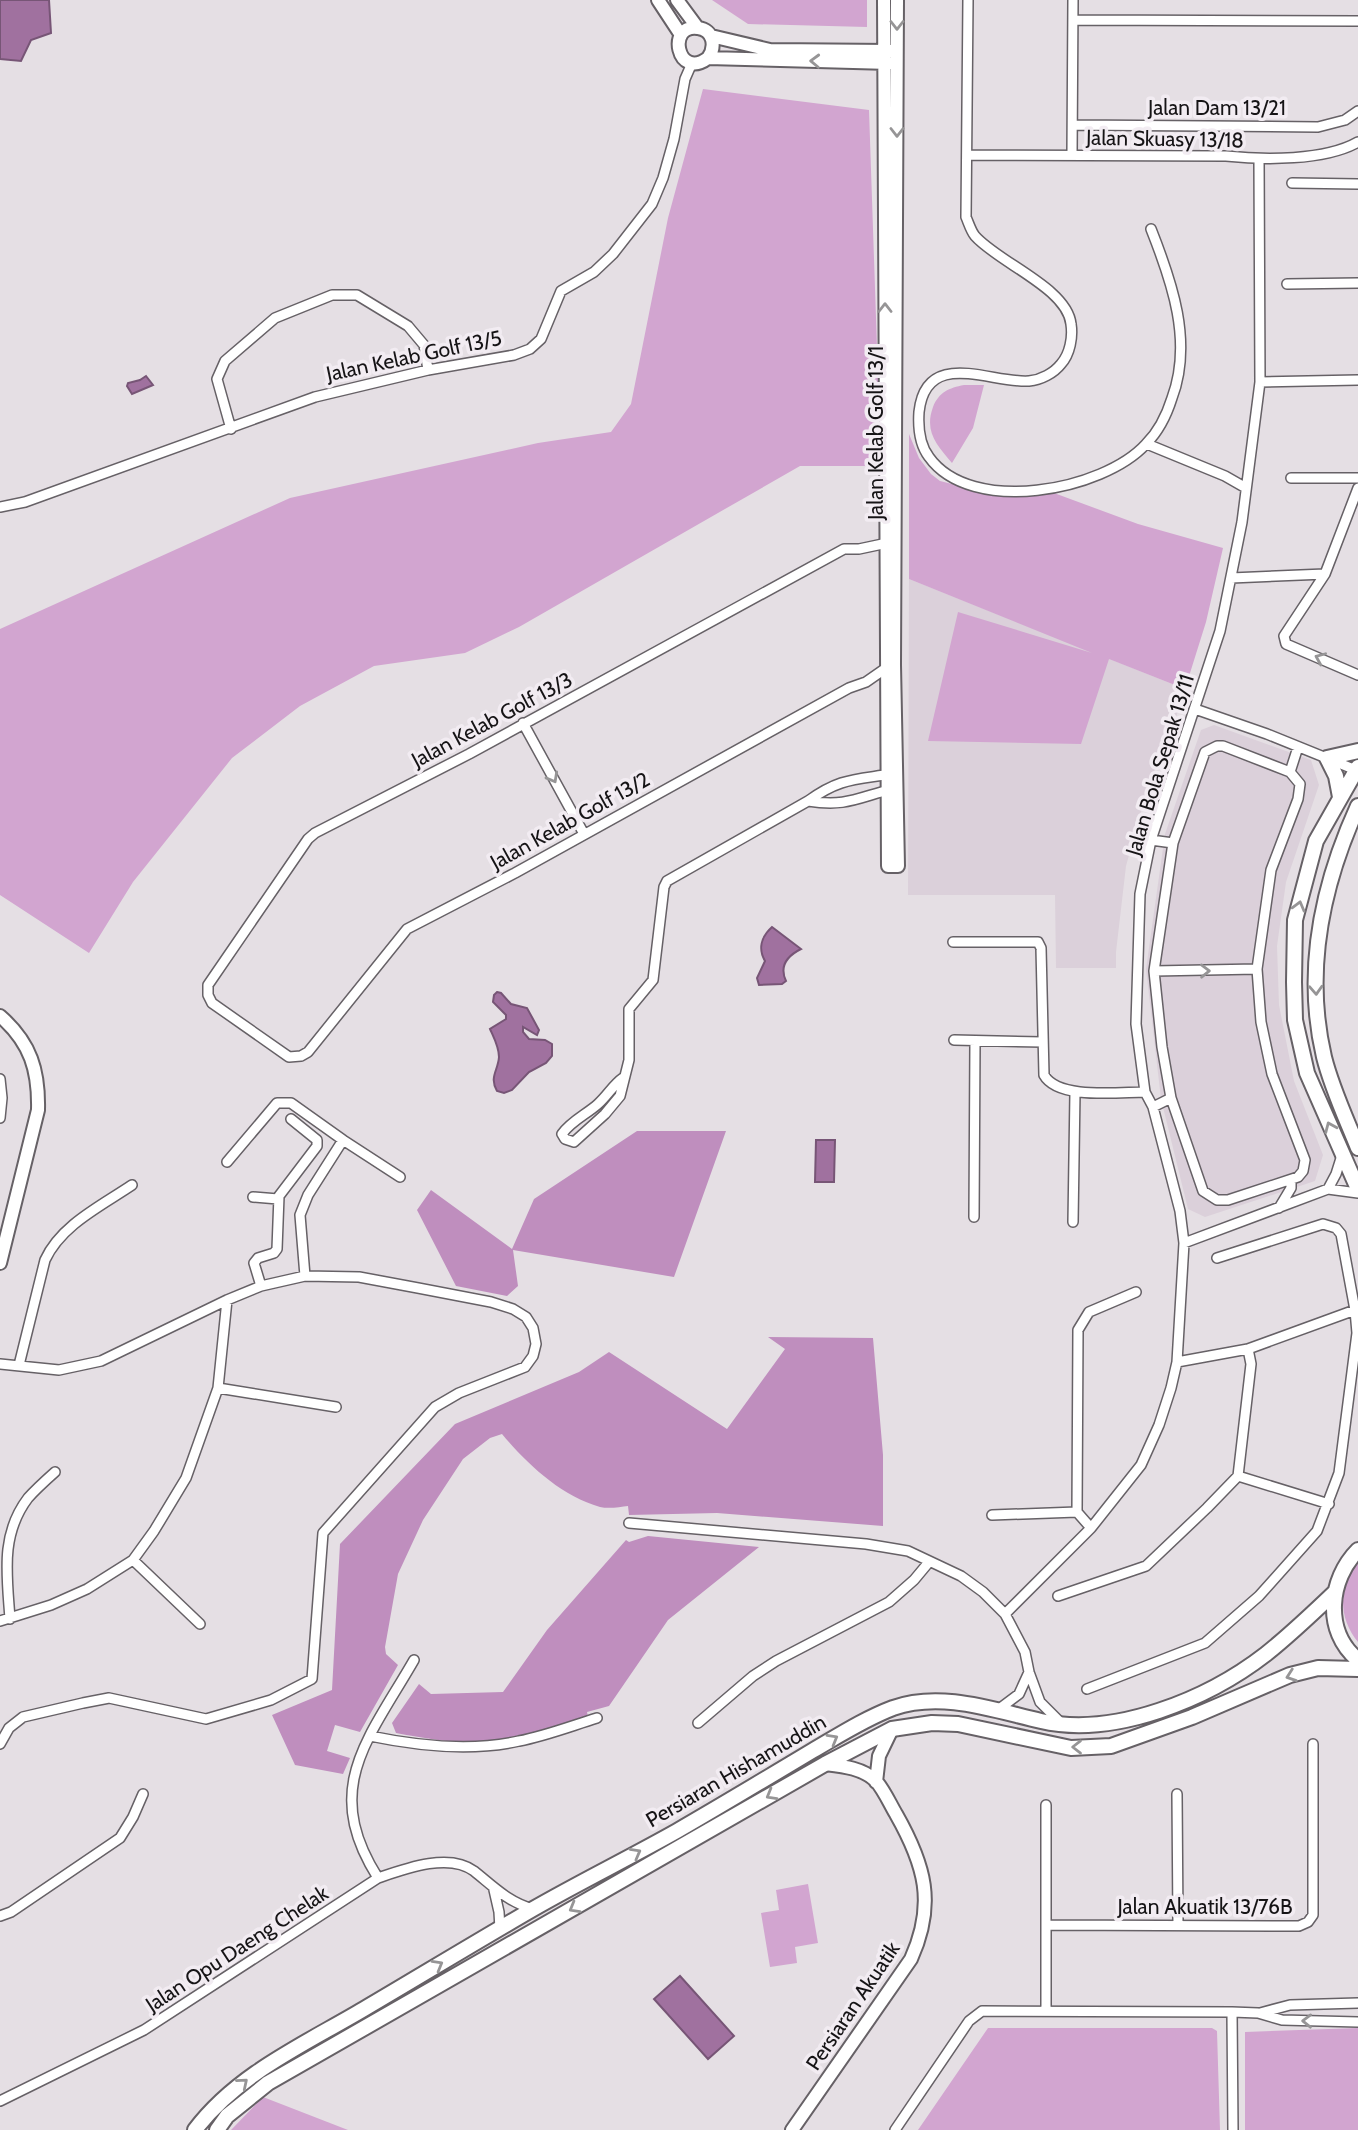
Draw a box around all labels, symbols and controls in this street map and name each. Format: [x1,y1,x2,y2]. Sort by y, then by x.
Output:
one-way arrow [889,21,905,31]
one-way arrow [810,54,821,69]
street label: Jalan Dam 13/21 [1147,95,1286,120]
street label: Jalan Skuasy 13/18 [1085,125,1244,152]
one-way arrow [889,127,905,137]
one-way arrow [877,302,893,313]
street label: Jalan Kelab Golf 13/5 [323,325,504,387]
street label: Jalan Kelab Golf 13/1 [863,346,888,521]
one-way arrow [1315,652,1327,666]
street label: Jalan Kelab Golf 13/3 [406,667,576,773]
street label: Jalan Bola Sepak 13/11 [1120,671,1199,859]
street label: Jalan Kelab Golf 13/2 [485,766,654,875]
one-way arrow [545,771,558,784]
one-way arrow [1290,900,1305,912]
one-way arrow [1201,963,1211,979]
one-way arrow [1309,985,1324,996]
one-way arrow [1324,1122,1338,1134]
one-way arrow [1286,1668,1298,1682]
street label: Persiaran Hishamuddin [641,1709,830,1832]
one-way arrow [825,1734,838,1747]
one-way arrow [1071,1739,1082,1755]
one-way arrow [766,1787,779,1800]
one-way arrow [629,1848,641,1861]
street label: Jalan Opu Daeng Chelak [140,1880,333,2017]
street label: Jalan Akuatik 13/76B [1116,1894,1293,1919]
one-way arrow [569,1900,581,1913]
street label: Persiaran Akuatik [800,1936,905,2075]
one-way arrow [431,1961,444,1974]
one-way arrow [1302,2013,1312,2029]
one-way arrow [235,2079,248,2091]

